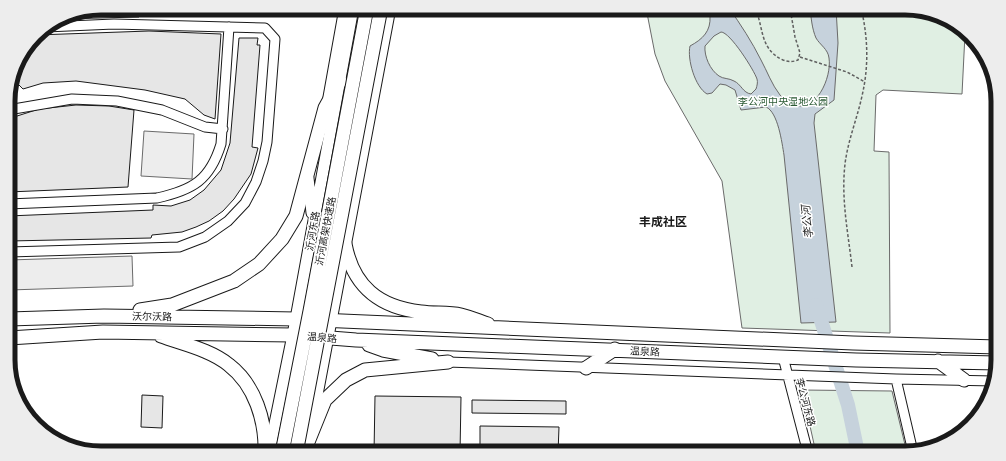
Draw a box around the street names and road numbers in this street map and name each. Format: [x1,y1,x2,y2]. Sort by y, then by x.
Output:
street label: 沂河高架快速路 [313,196,338,267]
street label: 沂河东路 [304,210,321,252]
street label: 沃尔沃路 [132,311,172,322]
street label: 温泉路 [307,331,337,344]
street label: 温泉路 [630,345,660,358]
street label: 李公河东路 [794,377,817,428]

